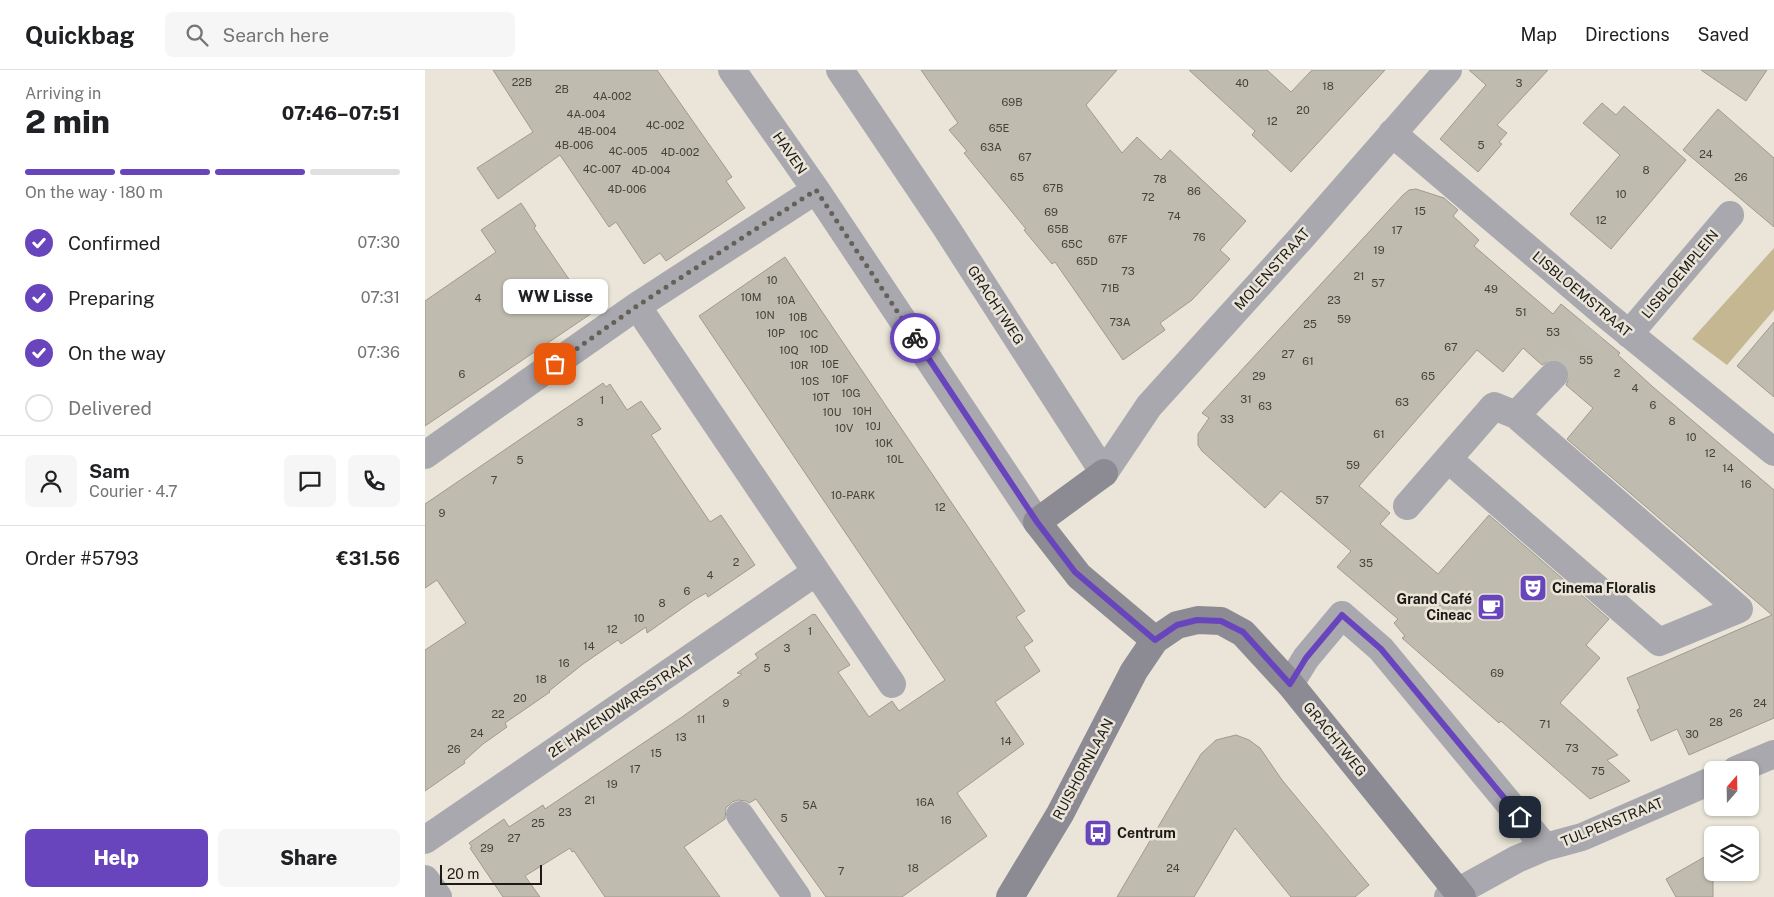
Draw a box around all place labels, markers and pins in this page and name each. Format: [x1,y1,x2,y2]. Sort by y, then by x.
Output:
callout: WW Lisse [503,279,607,314]
pin [534,343,576,385]
theatre icon: Cinema Floralis [1518,573,1548,603]
place label: Cinema Floralis [1552,580,1656,596]
place label: Grand Café Cineac [1397,591,1472,623]
cafe icon: Grand Café Cineac [1476,592,1506,622]
pin [1499,796,1541,838]
bus stop icon: Centrum [1083,818,1113,848]
place label: Centrum [1117,825,1176,841]

